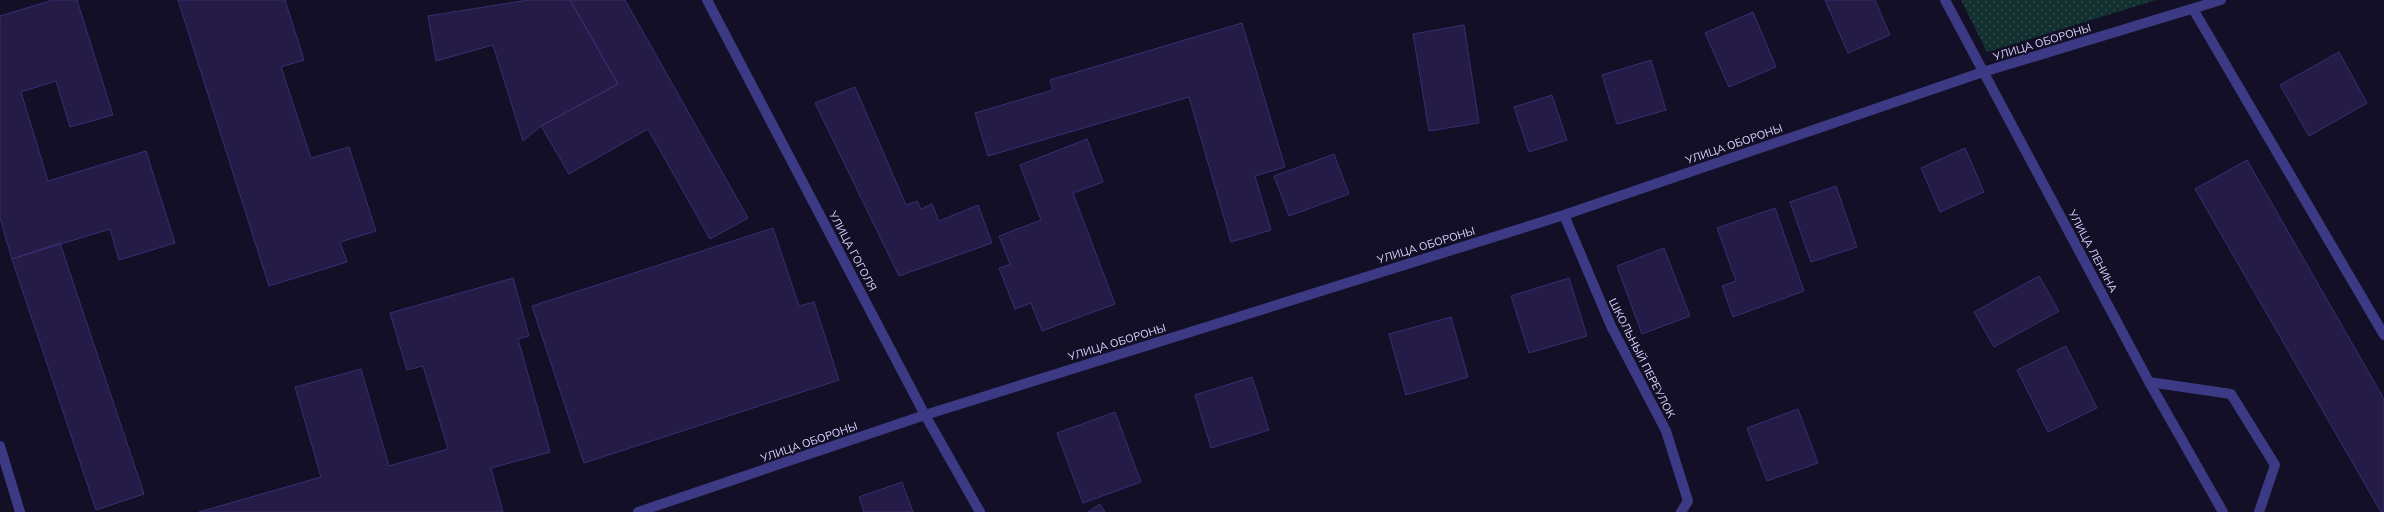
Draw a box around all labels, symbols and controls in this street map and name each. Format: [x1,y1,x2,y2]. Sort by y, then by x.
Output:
street label: УЛИЦА ОБОРОНЫ [1990,20,2093,64]
street label: УЛИЦА ОБОРОНЫ [1683,121,1784,167]
street label: УЛИЦА ЛЕНИНА [2065,206,2121,295]
street label: УЛИЦА ГОГОЛЯ [826,208,880,293]
street label: УЛИЦА ОБОРОНЫ [1374,223,1477,267]
street label: ШКОЛЬНЫЙ ПЕРЕУЛОК [1606,296,1679,421]
street label: УЛИЦА ОБОРОНЫ [1065,320,1168,364]
street label: УЛИЦА ОБОРОНЫ [758,419,859,465]

